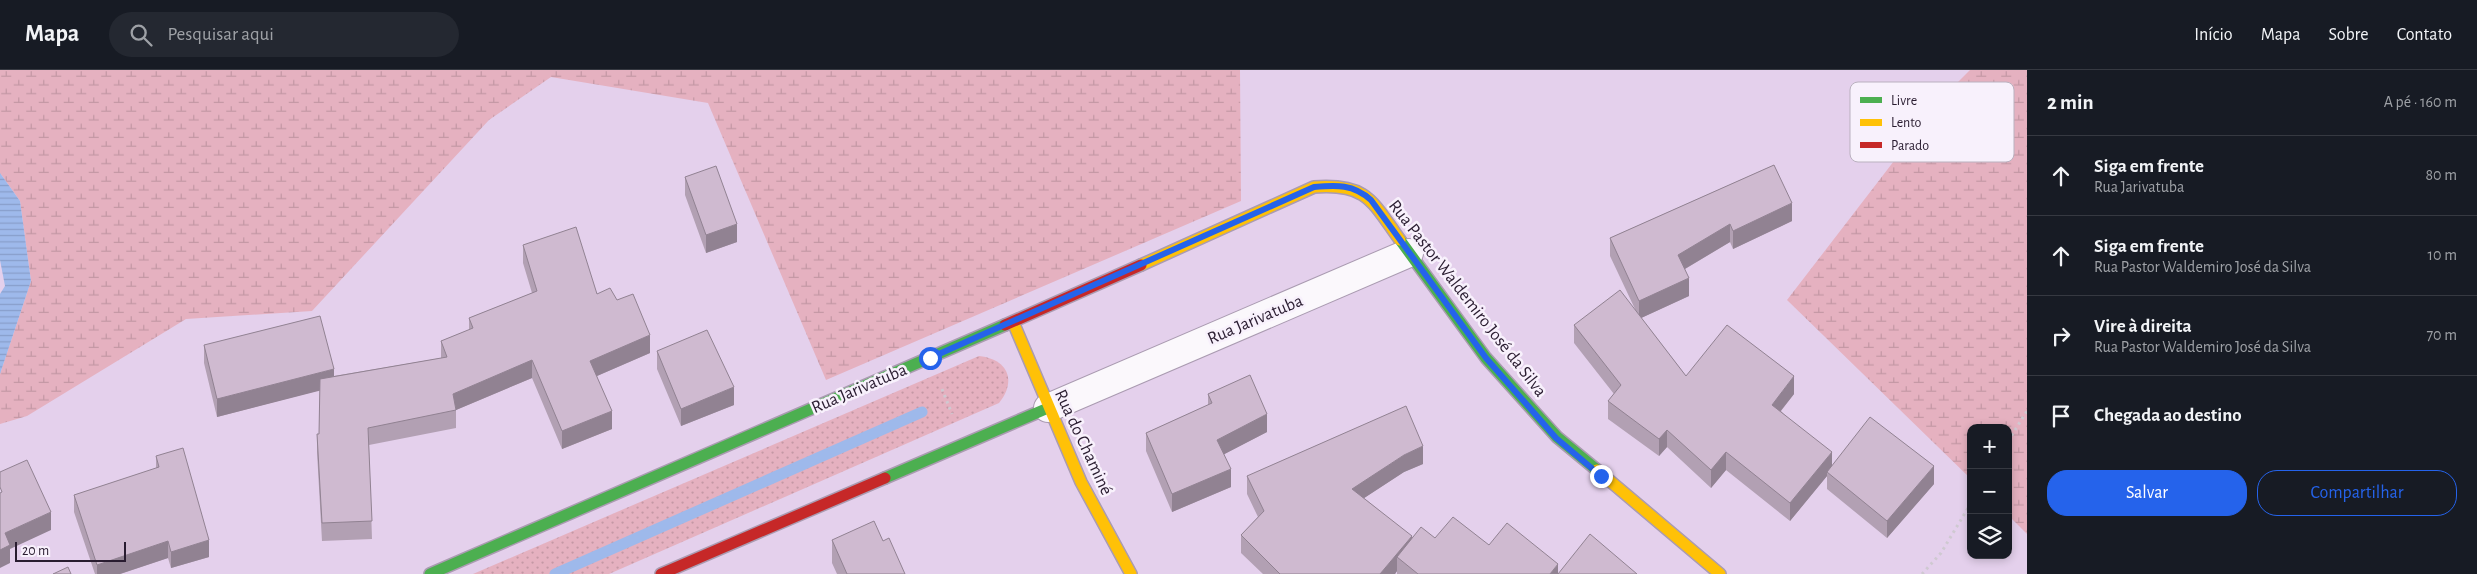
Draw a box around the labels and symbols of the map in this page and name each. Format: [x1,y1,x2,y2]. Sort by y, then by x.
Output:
legend [1850,82,2014,162]
text: Livre [1891,94,1917,108]
text: Lento [1891,116,1922,130]
text: Parado [1891,139,1929,153]
street label: Rua Pastor Waldemiro José da Silva [1385,197,1549,400]
street label: Rua Jarivatuba [1205,292,1306,348]
route start [919,347,942,370]
street label: Rua Jarivatuba [809,361,910,417]
street label: Rua do Chaminé [1051,387,1115,498]
route end [1590,465,1613,488]
scale bar [15,539,126,562]

